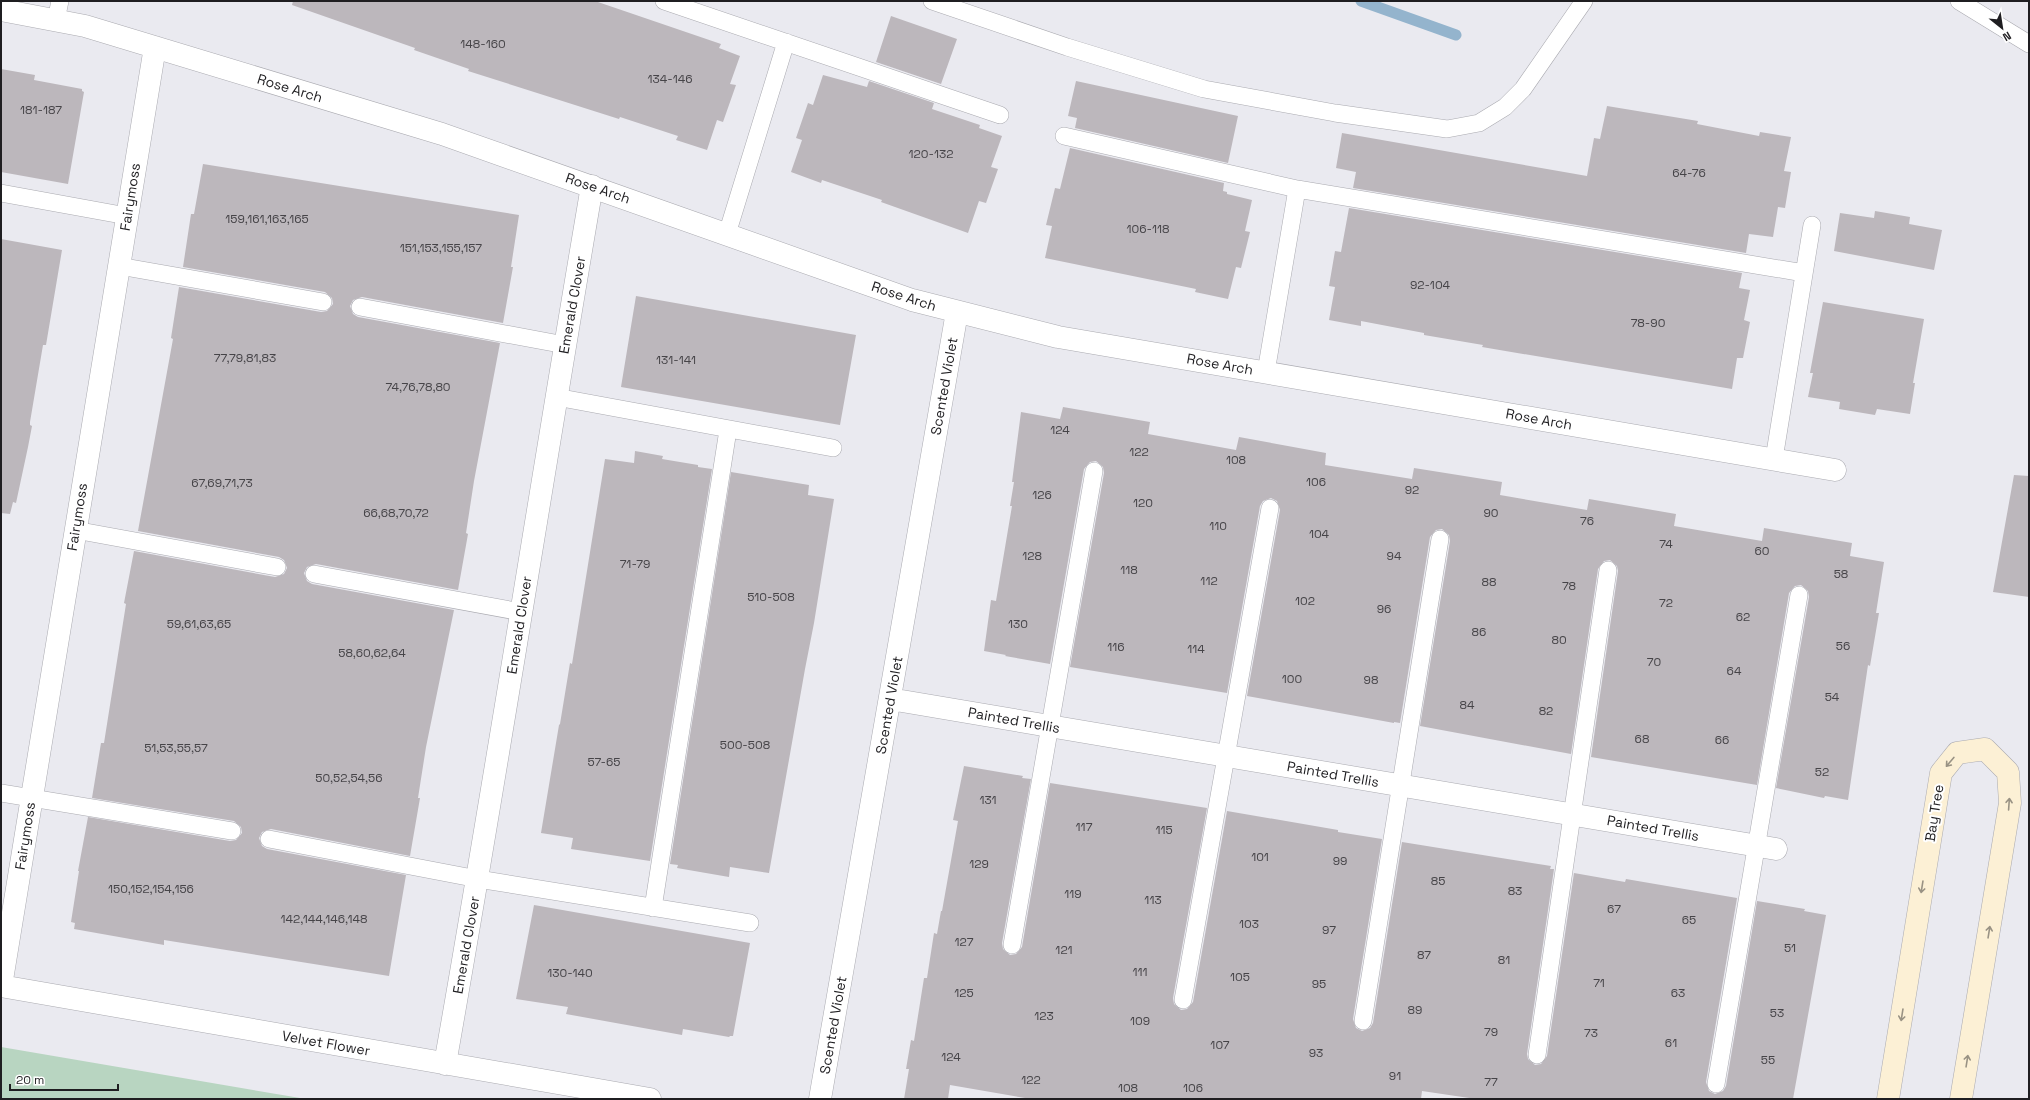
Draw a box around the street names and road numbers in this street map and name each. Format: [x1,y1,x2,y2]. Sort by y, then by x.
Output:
street label: Rose Arch [255,70,325,106]
street label: Fairymoss [116,162,144,232]
street label: Rose Arch [563,169,633,207]
street label: Emerald Clover [555,255,589,355]
street label: Rose Arch [869,277,939,315]
street label: Scented Violet [927,336,961,436]
street label: Rose Arch [1185,349,1255,379]
street label: Rose Arch [1504,404,1574,434]
street label: Fairymoss [63,482,91,552]
street label: Emerald Clover [502,575,536,675]
street label: Scented Violet [872,655,906,755]
street label: Painted Trellis [967,703,1061,737]
street label: Painted Trellis [1286,757,1380,791]
street label: Bay Tree [1921,783,1947,843]
street label: Fairymoss [11,801,39,871]
street label: Painted Trellis [1606,811,1700,845]
street label: Emerald Clover [449,895,483,995]
street label: Scented Violet [816,975,850,1075]
street label: Velvet Flower [280,1026,372,1060]

